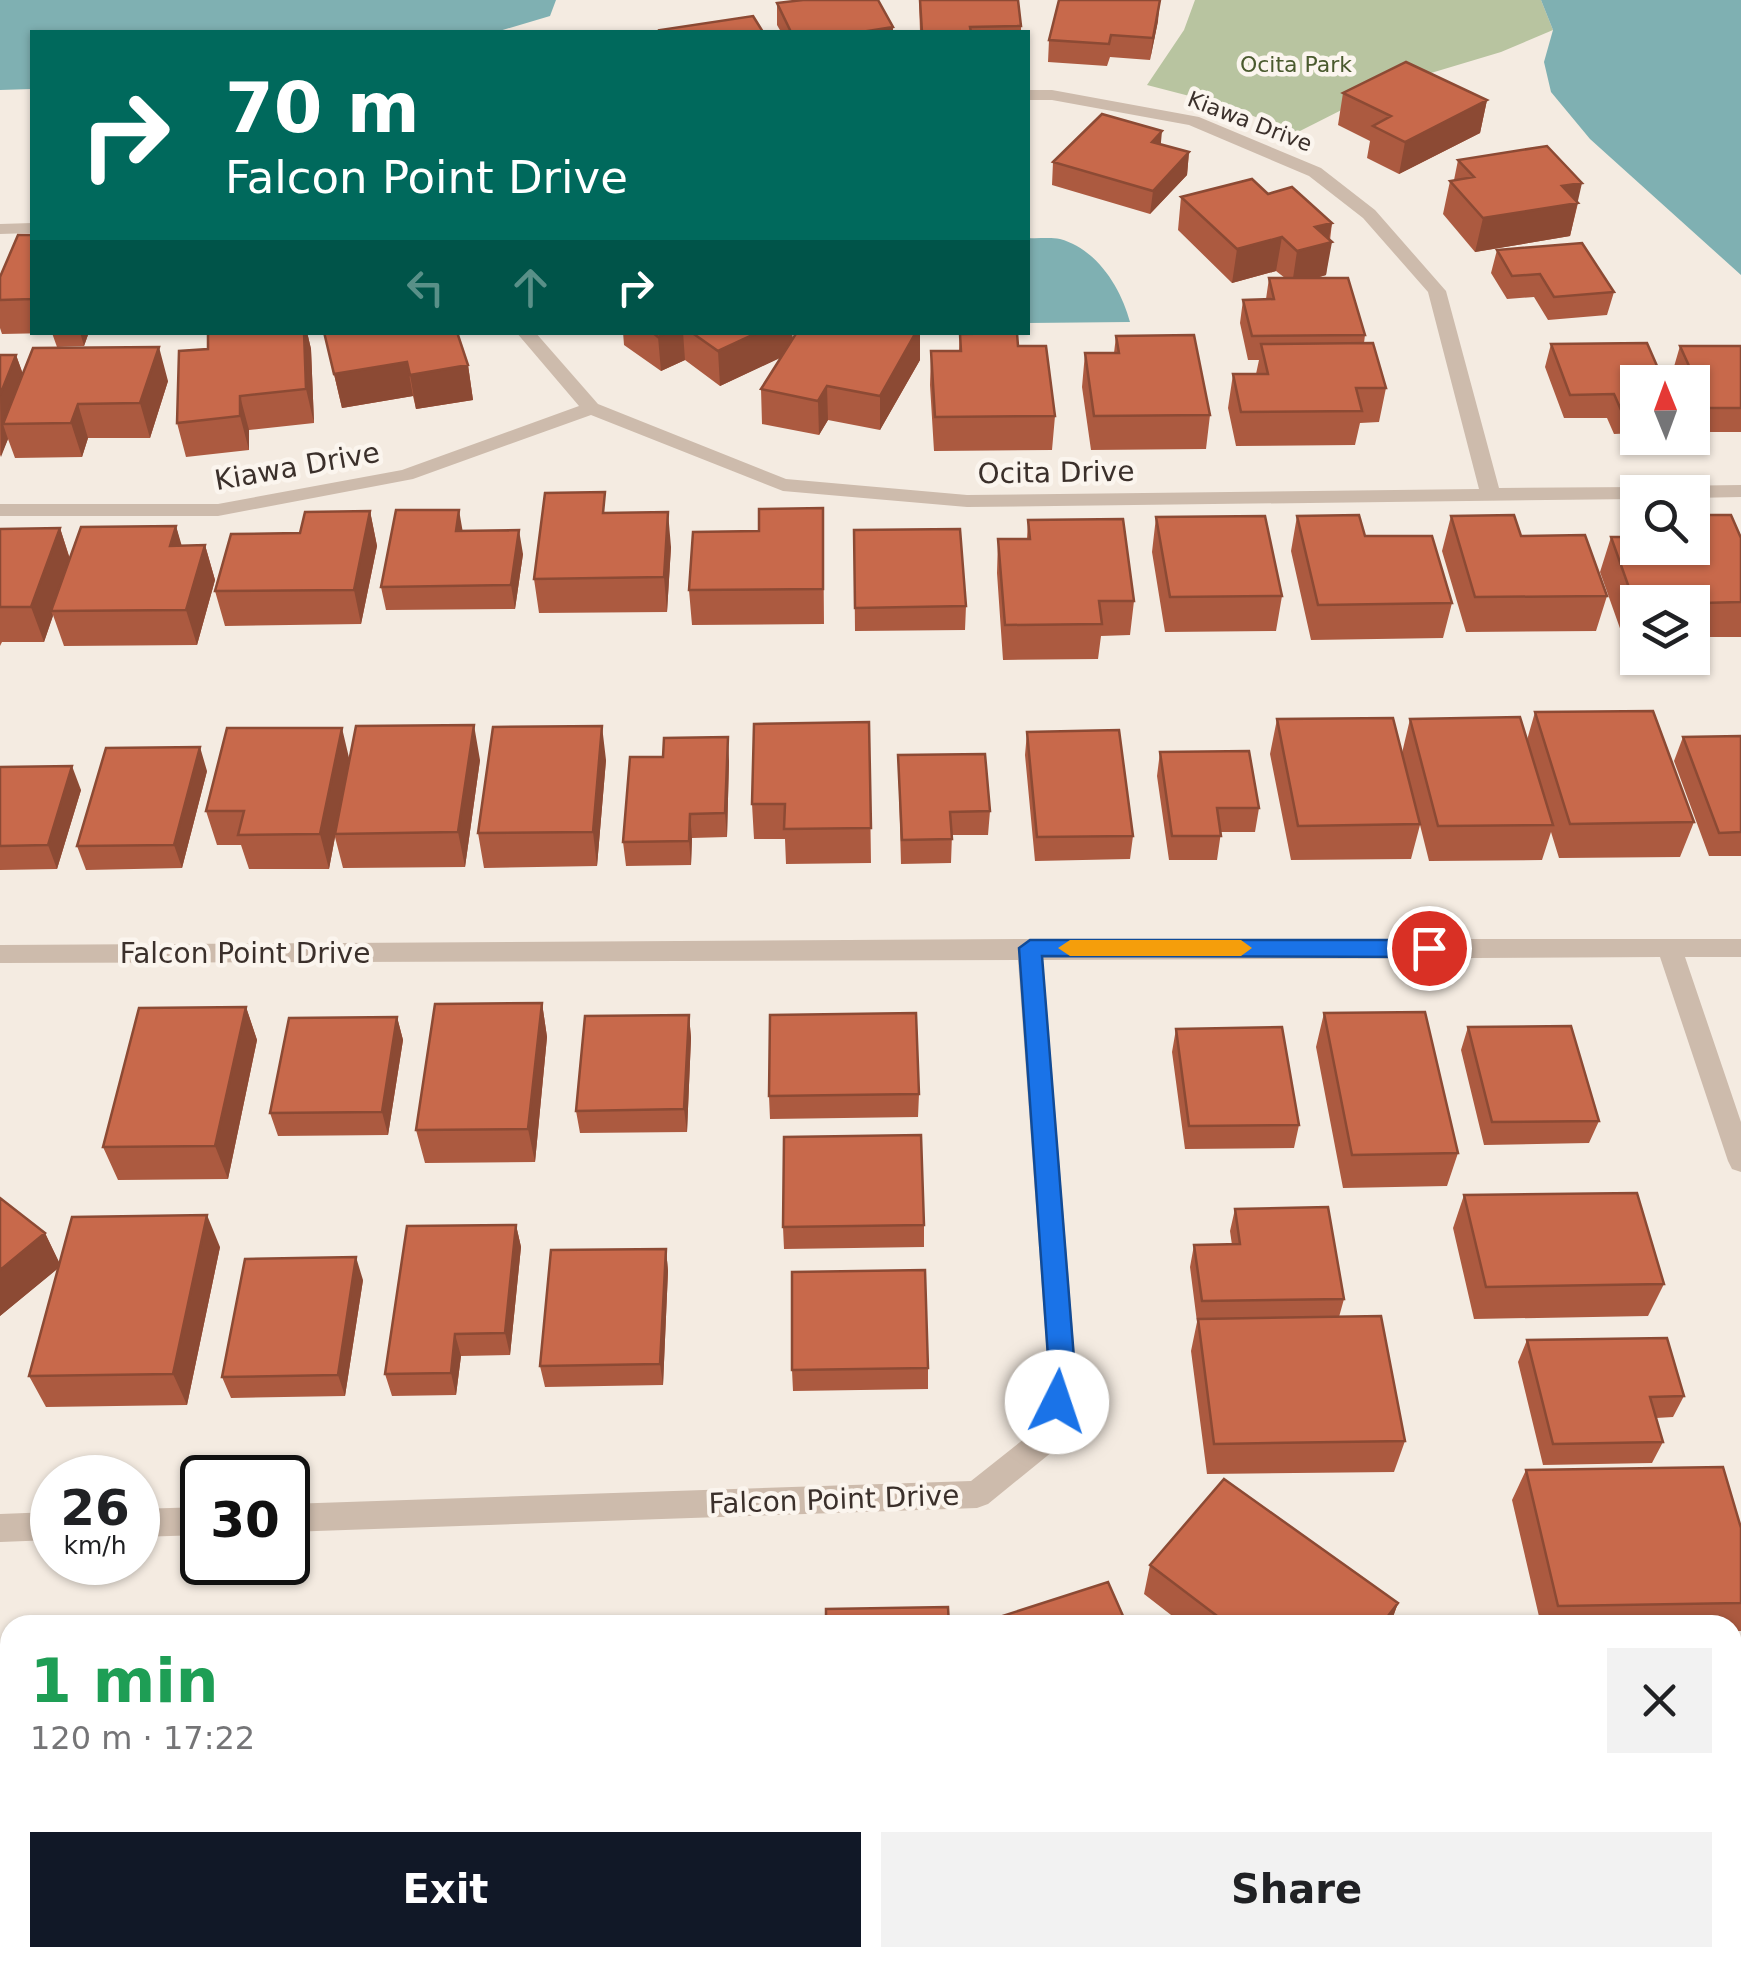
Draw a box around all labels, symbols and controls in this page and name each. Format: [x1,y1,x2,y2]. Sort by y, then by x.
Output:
park label: Ocita Park [1240,52,1352,77]
text: 70 m [225,67,420,149]
icon: right [60,70,190,200]
street label: Kiawa Drive [1184,86,1316,157]
text: Falcon Point Drive [225,151,628,204]
icon: left [398,260,453,315]
icon: ahead [503,260,558,315]
icon: right [608,260,663,315]
north arrow [1620,365,1710,455]
map controls [1620,365,1710,675]
street label: Kiawa Drive [212,436,382,497]
street label: Ocita Drive [977,455,1135,490]
button: search [1620,475,1710,565]
button: layers [1620,585,1710,675]
pin [1387,906,1472,991]
icon: arrive [1402,921,1457,976]
street label: Falcon Point Drive [120,937,370,970]
position arrow [1005,1350,1109,1454]
speed limit sign: 30 [180,1455,310,1585]
text: 26 [60,1479,130,1537]
street label: Falcon Point Drive [708,1479,960,1520]
text: km/h [63,1531,127,1560]
text: 1 min [30,1646,218,1716]
button: close [1607,1648,1712,1753]
text: 120 m · 17:22 [30,1719,255,1757]
button: Exit [30,1832,861,1947]
button: Share [881,1832,1712,1947]

